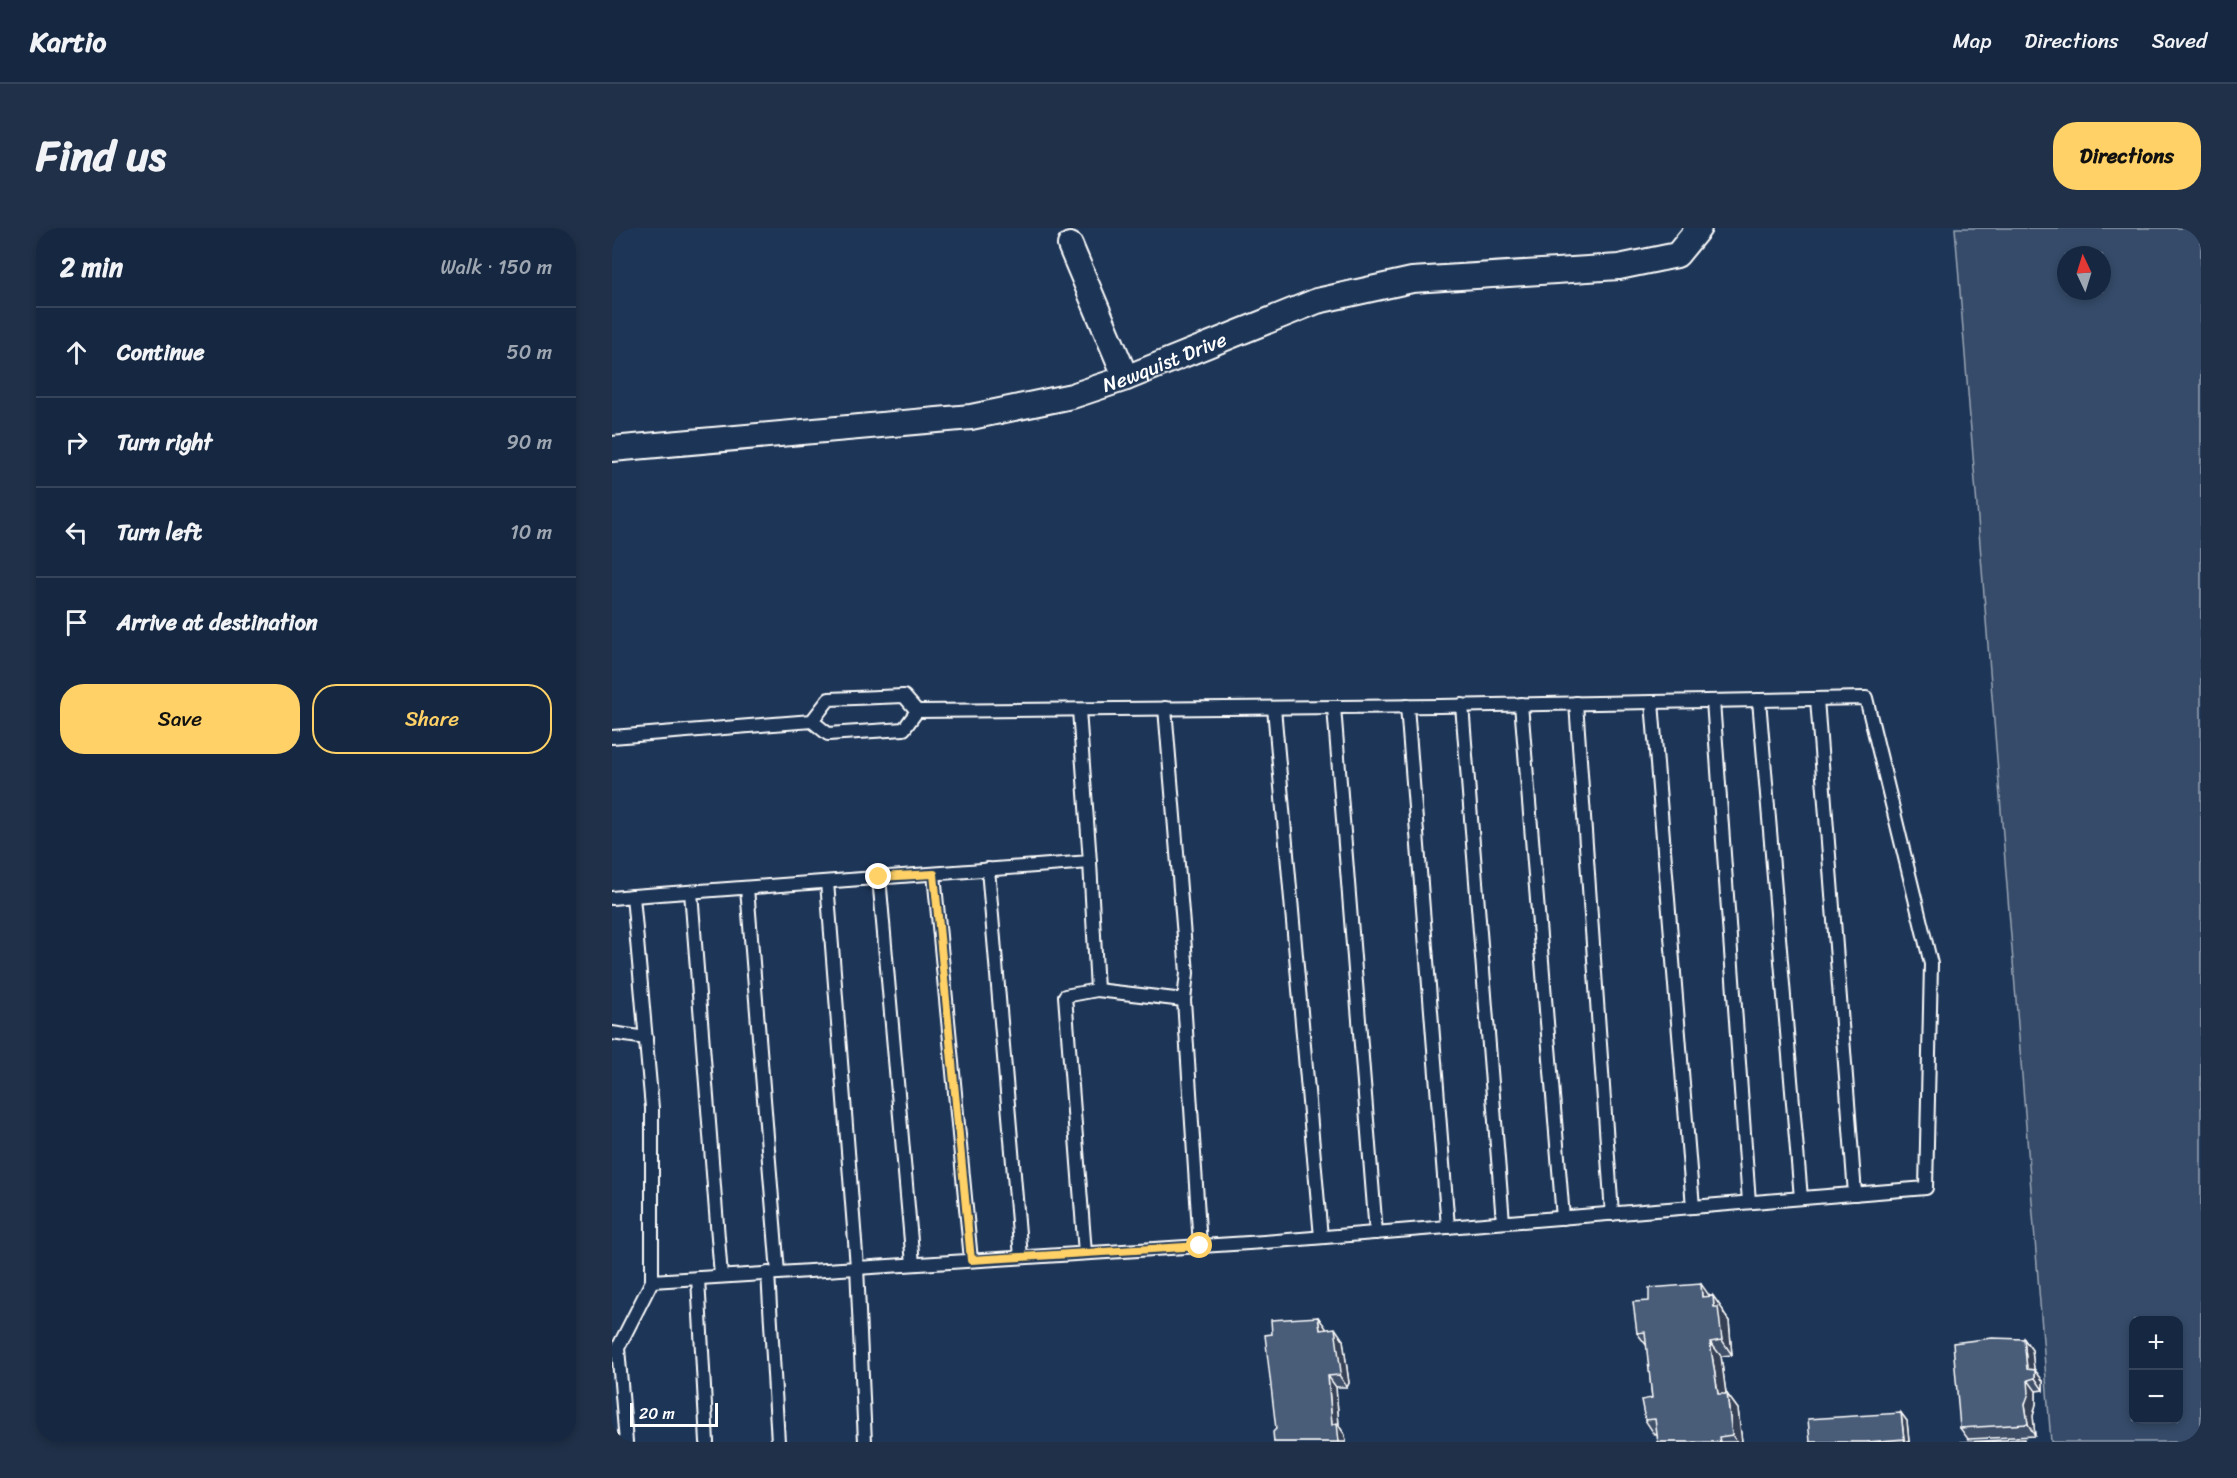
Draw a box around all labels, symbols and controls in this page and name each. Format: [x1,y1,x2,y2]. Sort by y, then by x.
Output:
text: Kartio [30,17,106,66]
text: Map [1953,22,1991,60]
text: Directions [2024,22,2119,60]
text: Saved [2152,22,2207,60]
text: Find us [36,119,166,193]
button: Directions [2053,122,2201,190]
text: 2 min [60,244,123,290]
north arrow [2057,246,2111,300]
text: Walk · 150 m [440,250,552,285]
street label: Newquist Drive [1097,322,1232,402]
text: Continue [117,333,205,372]
text: 50 m [507,335,552,370]
icon: ahead [60,336,93,369]
text: Turn right [117,423,212,462]
text: 90 m [507,425,552,460]
icon: right [60,426,93,459]
text: Turn left [117,513,202,552]
text: 10 m [510,515,552,550]
icon: left [60,516,93,549]
text: Arrive at destination [117,603,318,642]
icon: arrive [60,606,93,639]
button: Save [60,684,300,754]
button: Share [312,684,552,754]
route end [865,863,891,889]
route start [1186,1232,1212,1258]
map controls [2129,1316,2183,1424]
button: + [2129,1316,2183,1370]
button: − [2129,1370,2183,1424]
text: 20 m [639,1399,675,1428]
scale bar [630,1400,718,1428]

